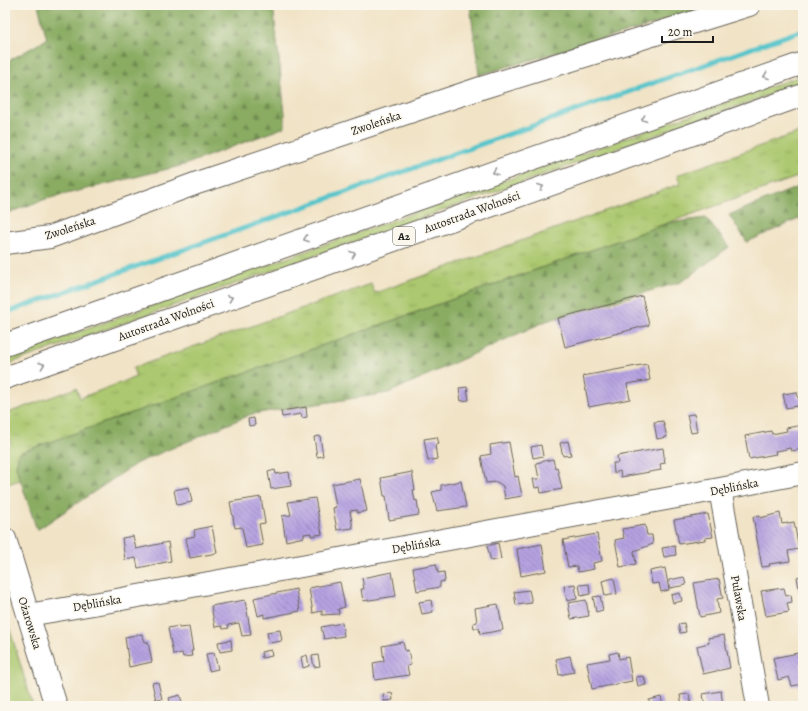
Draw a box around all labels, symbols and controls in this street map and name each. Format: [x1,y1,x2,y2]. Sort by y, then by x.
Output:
scale bar [662,18,713,44]
text: 20 m [668,24,692,40]
one-way arrow [763,71,770,79]
street label: Zwoleńska [349,107,404,139]
one-way arrow [640,115,647,123]
one-way arrow [492,168,499,176]
one-way arrow [538,184,545,192]
street label: Autostrada Wolności [421,187,522,237]
street label: Zwoleńska [43,212,98,244]
road number: A2 [393,227,415,245]
one-way arrow [303,234,310,243]
one-way arrow [349,251,356,259]
one-way arrow [227,294,234,302]
street label: Autostrada Wolności [115,295,216,345]
one-way arrow [38,361,45,369]
street label: Dęblińska [708,474,760,500]
street label: Dęblińska [390,533,442,557]
street label: Puławska [727,574,751,623]
street label: Dęblińska [71,591,123,615]
street label: Ożarowska [14,595,46,652]

